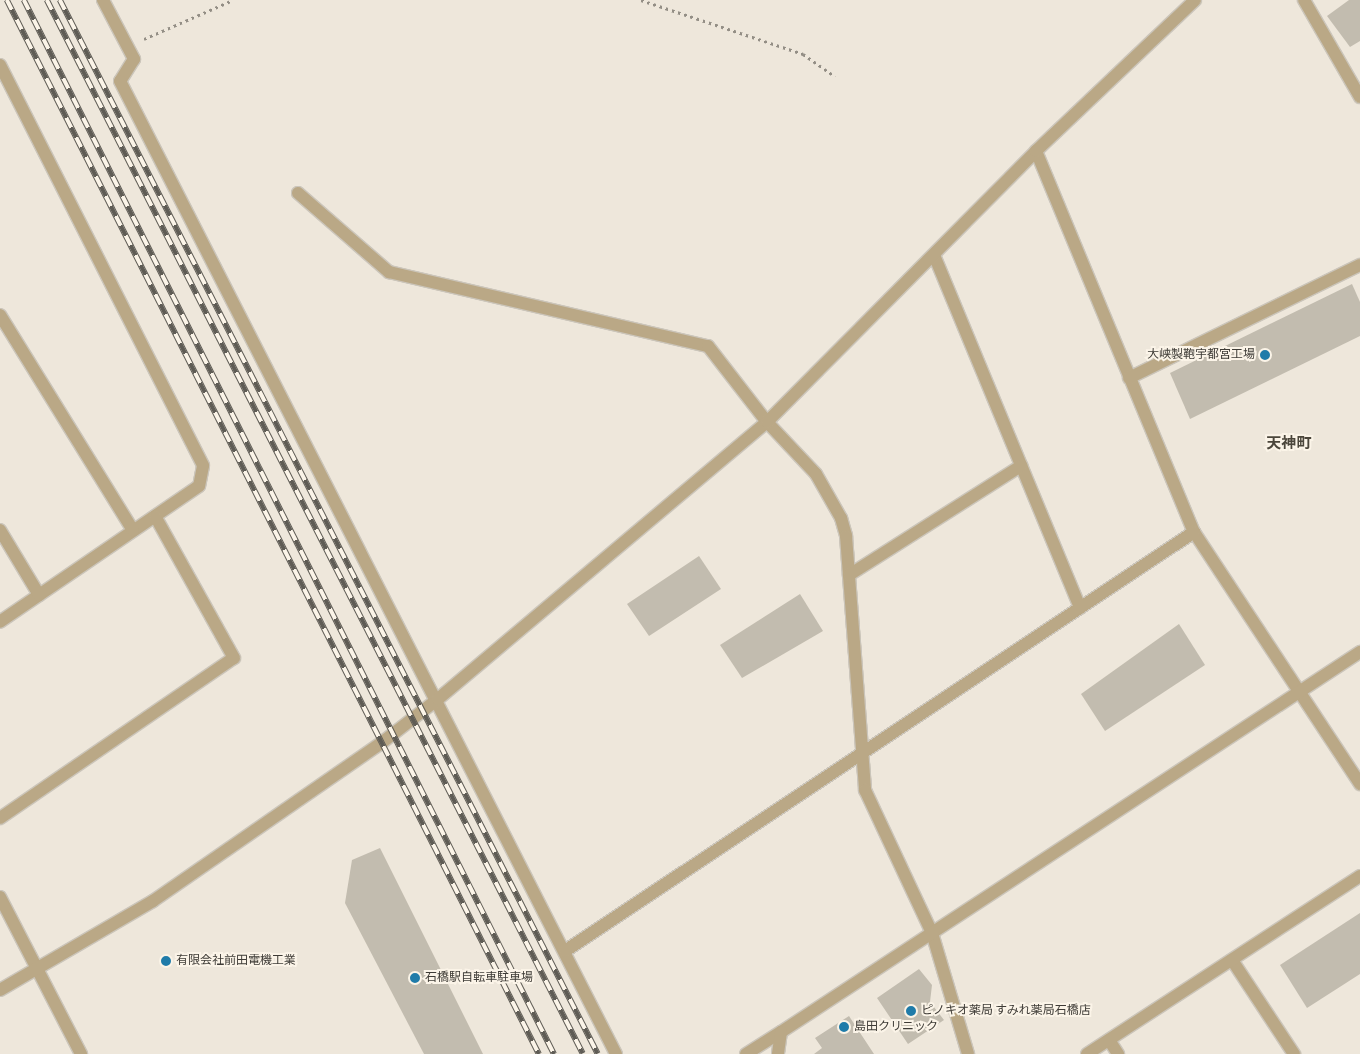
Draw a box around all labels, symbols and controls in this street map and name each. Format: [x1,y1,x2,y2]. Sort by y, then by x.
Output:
place label: 大峡製鞄宇都宮工場 [1147,348,1255,362]
marker: 大峡製鞄宇都宮工場 [1259,349,1271,361]
district label: 天神町 [1267,434,1311,452]
place label: 有限会社前田電機工業 [176,954,296,968]
marker: 有限会社前田電機工業 [160,955,172,967]
place label: 石橋駅自転車駐車場 [425,971,533,985]
marker: 石橋駅自転車駐車場 [409,972,421,984]
place label: ピノキオ薬局 すみれ薬局石橋店 [921,1004,1091,1018]
marker: ピノキオ薬局 すみれ薬局石橋店 [905,1005,917,1017]
place label: 島田クリニック [854,1020,938,1034]
marker: 島田クリニック [838,1021,850,1033]

